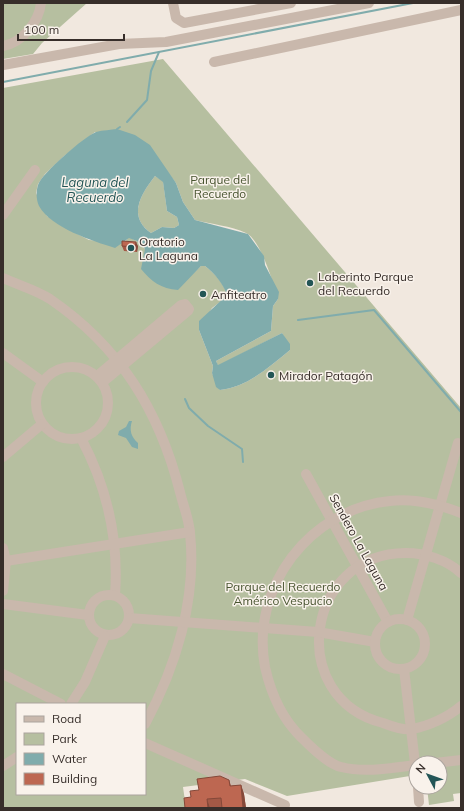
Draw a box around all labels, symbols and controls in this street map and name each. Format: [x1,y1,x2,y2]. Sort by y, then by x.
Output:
scale bar [18,16,124,42]
text: 100 m [24,22,59,37]
park label: Parque del Recuerdo [190,172,250,201]
water label: Laguna del Recuerdo [61,174,129,205]
place label: Oratorio La Laguna [139,234,198,263]
marker: Oratorio La Laguna [126,243,136,253]
place label: Laberinto Parque del Recuerdo [318,269,414,298]
marker: Laberinto Parque del Recuerdo [305,278,315,288]
place label: Anfiteatro [211,287,267,302]
marker: Anfiteatro [198,289,208,299]
place label: Mirador Patagón [279,368,372,383]
marker: Mirador Patagón [266,370,276,380]
street label: Sendero La Laguna [326,491,392,593]
park label: Parque del Recuerdo Américo Vespucio [226,579,341,608]
legend [16,703,146,795]
text: Road [52,711,81,726]
text: Park [52,731,78,746]
text: Water [52,751,88,766]
north arrow [408,755,448,795]
text: N [412,761,428,776]
text: Building [52,771,97,786]

